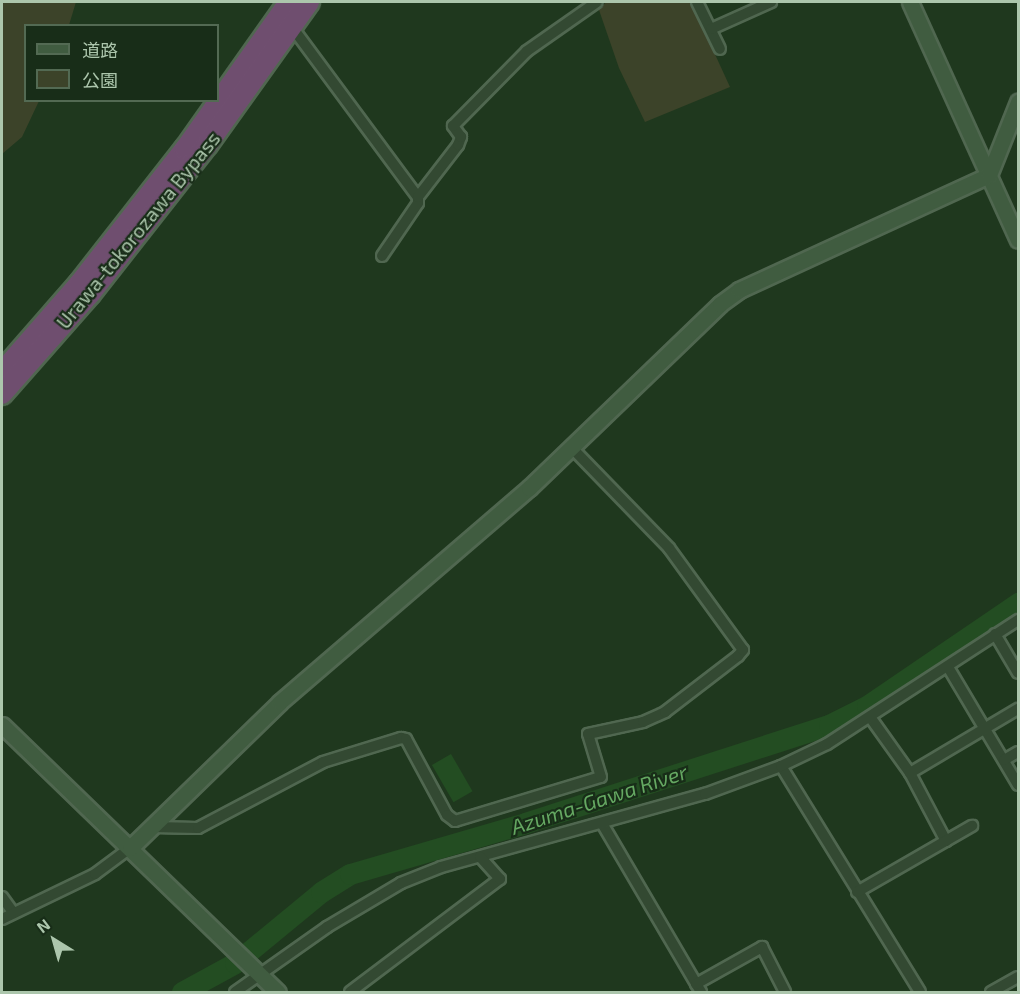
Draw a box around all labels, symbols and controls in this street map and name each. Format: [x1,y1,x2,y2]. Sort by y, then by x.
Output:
legend [24,24,219,102]
text: 道路 [82,39,118,61]
text: 公園 [82,69,118,91]
street label: Urawa-tokorozawa Bypass [51,127,225,333]
water label: Azuma-Gawa River [508,759,690,839]
north arrow [24,910,84,970]
text: N [33,914,53,936]

